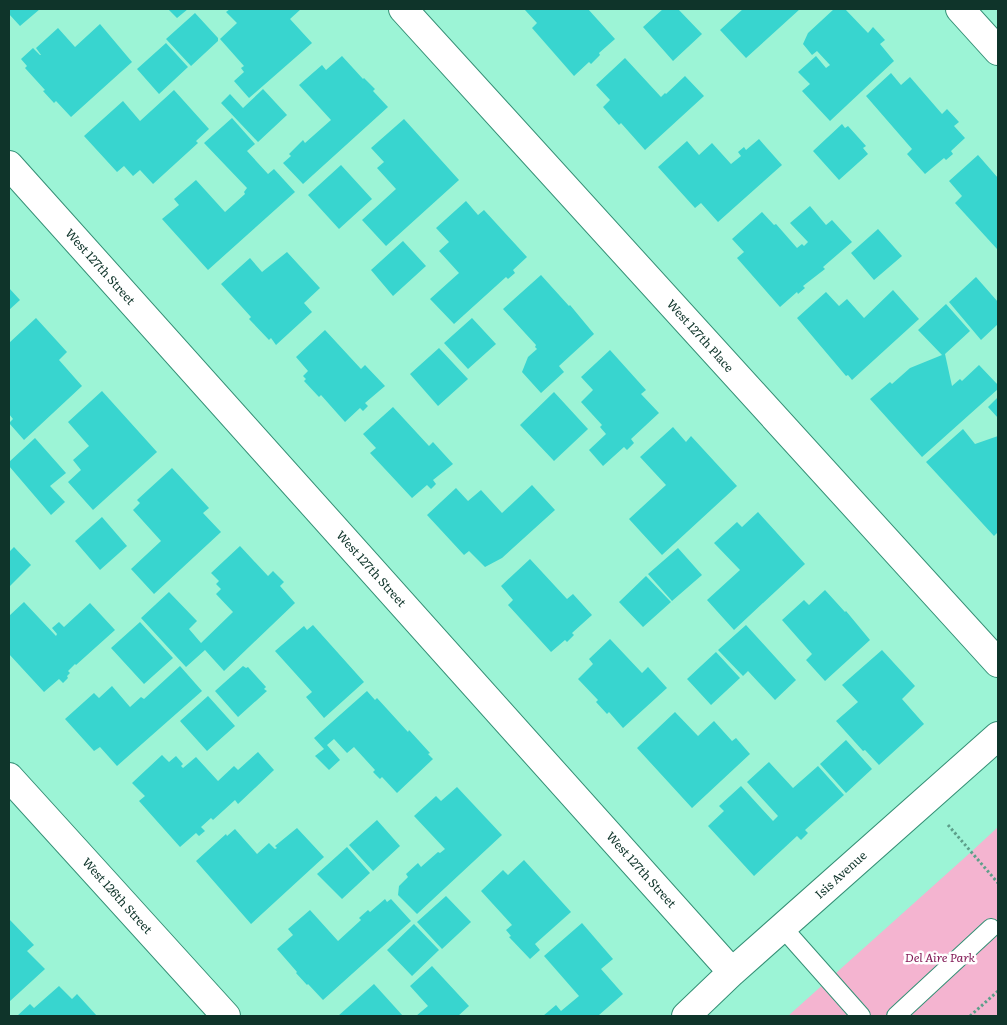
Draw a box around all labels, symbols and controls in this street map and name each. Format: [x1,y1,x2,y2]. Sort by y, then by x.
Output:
street label: West 127th Street [62,224,140,309]
street label: West 127th Place [663,295,738,376]
street label: West 127th Street [333,526,411,611]
street label: West 127th Street [603,827,681,912]
street label: Isis Avenue [810,846,870,902]
street label: West 126th Street [78,853,157,938]
park label: Del Aire Park [905,948,976,966]

